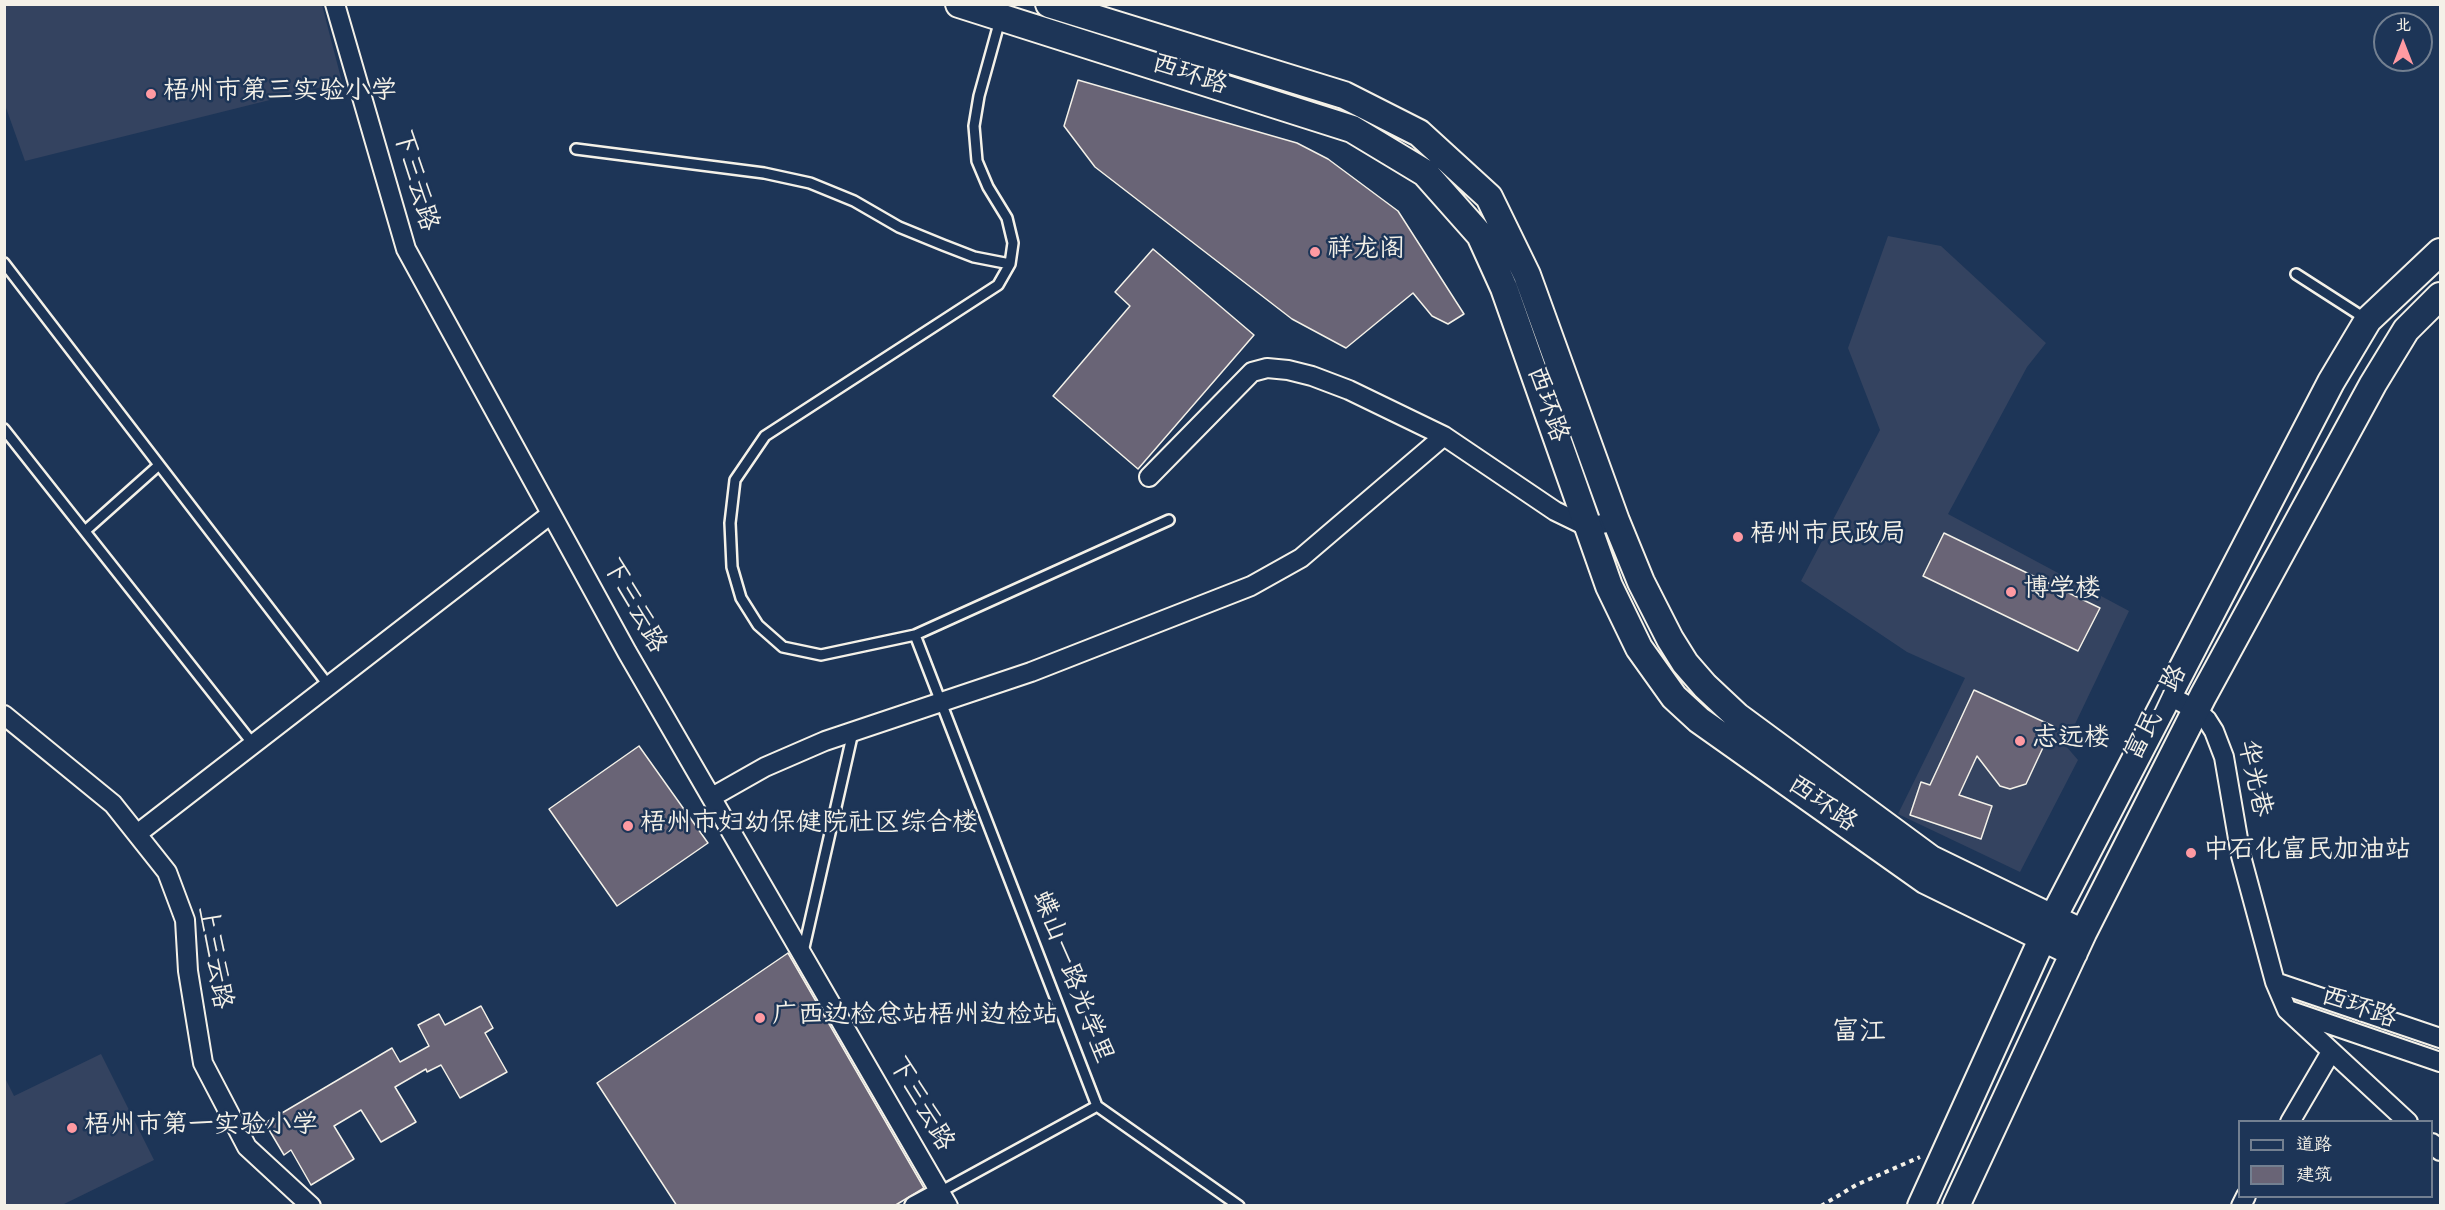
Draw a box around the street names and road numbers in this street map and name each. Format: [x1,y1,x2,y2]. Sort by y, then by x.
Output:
street label: 西环路 [1147,50,1231,104]
street label: 下三云路 [384,127,442,235]
street label: 西环路 [1518,363,1572,447]
street label: 下三云路 [593,554,671,660]
street label: 富民一路 [2120,661,2196,767]
street label: 华光巷 [2229,738,2275,820]
street label: 西环路 [1780,771,1862,841]
street label: 蝶山一路光学里 [1023,887,1117,1069]
street label: 上三云路 [188,904,236,1012]
street label: 西环路 [2316,983,2400,1037]
street label: 下三云路 [879,1052,959,1158]

